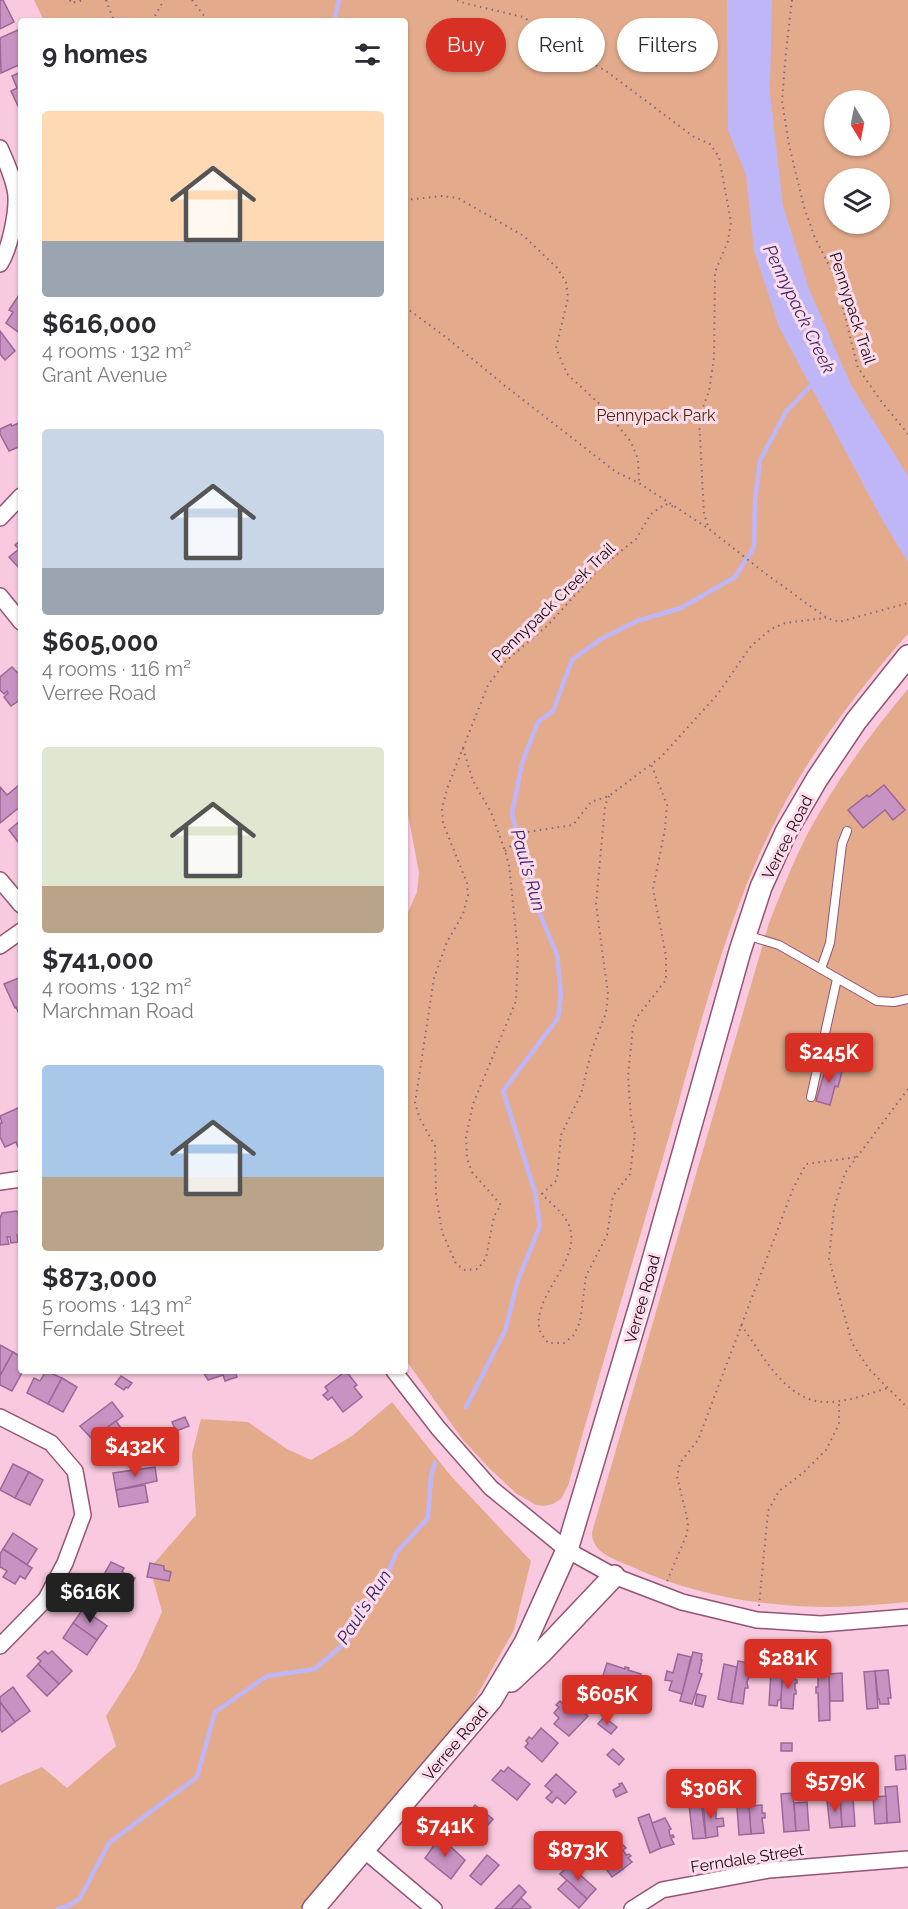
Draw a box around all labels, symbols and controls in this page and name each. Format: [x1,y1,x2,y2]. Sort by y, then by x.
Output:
chip: Buy [426,18,506,72]
chip: Rent [518,18,605,72]
chip: Filters [617,18,718,72]
icon: filters [351,38,384,71]
text: 9 homes [42,39,148,69]
north arrow [824,90,890,156]
map controls [824,90,890,234]
icon: home [159,150,267,258]
button: layers [824,168,890,234]
water label: Pennypack Creek [759,241,840,377]
street label: Pennypack Trail [826,250,880,367]
text: $616,000 [42,309,157,339]
text: 4 rooms · 132 m² [42,339,191,363]
text: Grant Avenue [42,363,167,387]
park label: Pennypack Park [597,406,716,425]
icon: home [159,468,267,576]
street label: Pennypack Creek Trail [488,538,619,666]
text: $605,000 [42,627,159,657]
text: 4 rooms · 116 m² [42,657,191,681]
text: Verree Road [42,681,156,705]
icon: home [159,786,267,894]
street label: Verree Road [758,792,817,882]
water label: Paul's Run [507,827,550,913]
text: $741,000 [42,945,154,975]
text: 4 rooms · 132 m² [42,975,191,999]
text: Marchman Road [42,999,194,1023]
pin: $245K [787,1033,871,1084]
text: $245K [799,1040,859,1064]
icon: home [159,1104,267,1212]
street label: Verree Road [621,1253,664,1346]
text: $873,000 [42,1263,157,1293]
text: 5 rooms · 143 m² [42,1293,192,1317]
text: Ferndale Street [42,1317,185,1341]
pin: $432K [93,1427,177,1478]
text: $432K [105,1434,165,1458]
water label: Paul's Run [332,1566,395,1648]
pin: $616K [48,1573,132,1624]
text: $616K [60,1580,120,1604]
pin: $281K [746,1639,830,1690]
text: $281K [758,1646,818,1670]
pin: $605K [565,1675,649,1726]
text: $605K [576,1682,638,1706]
street label: Verree Road [419,1702,492,1784]
pin: $579K [793,1762,877,1813]
pin: $306K [669,1769,753,1820]
text: $579K [805,1769,865,1793]
text: $306K [680,1776,742,1800]
pin: $741K [403,1807,487,1858]
text: $741K [416,1814,474,1838]
pin: $873K [536,1831,620,1882]
text: $873K [548,1838,608,1862]
street label: Ferndale Street [689,1840,806,1877]

